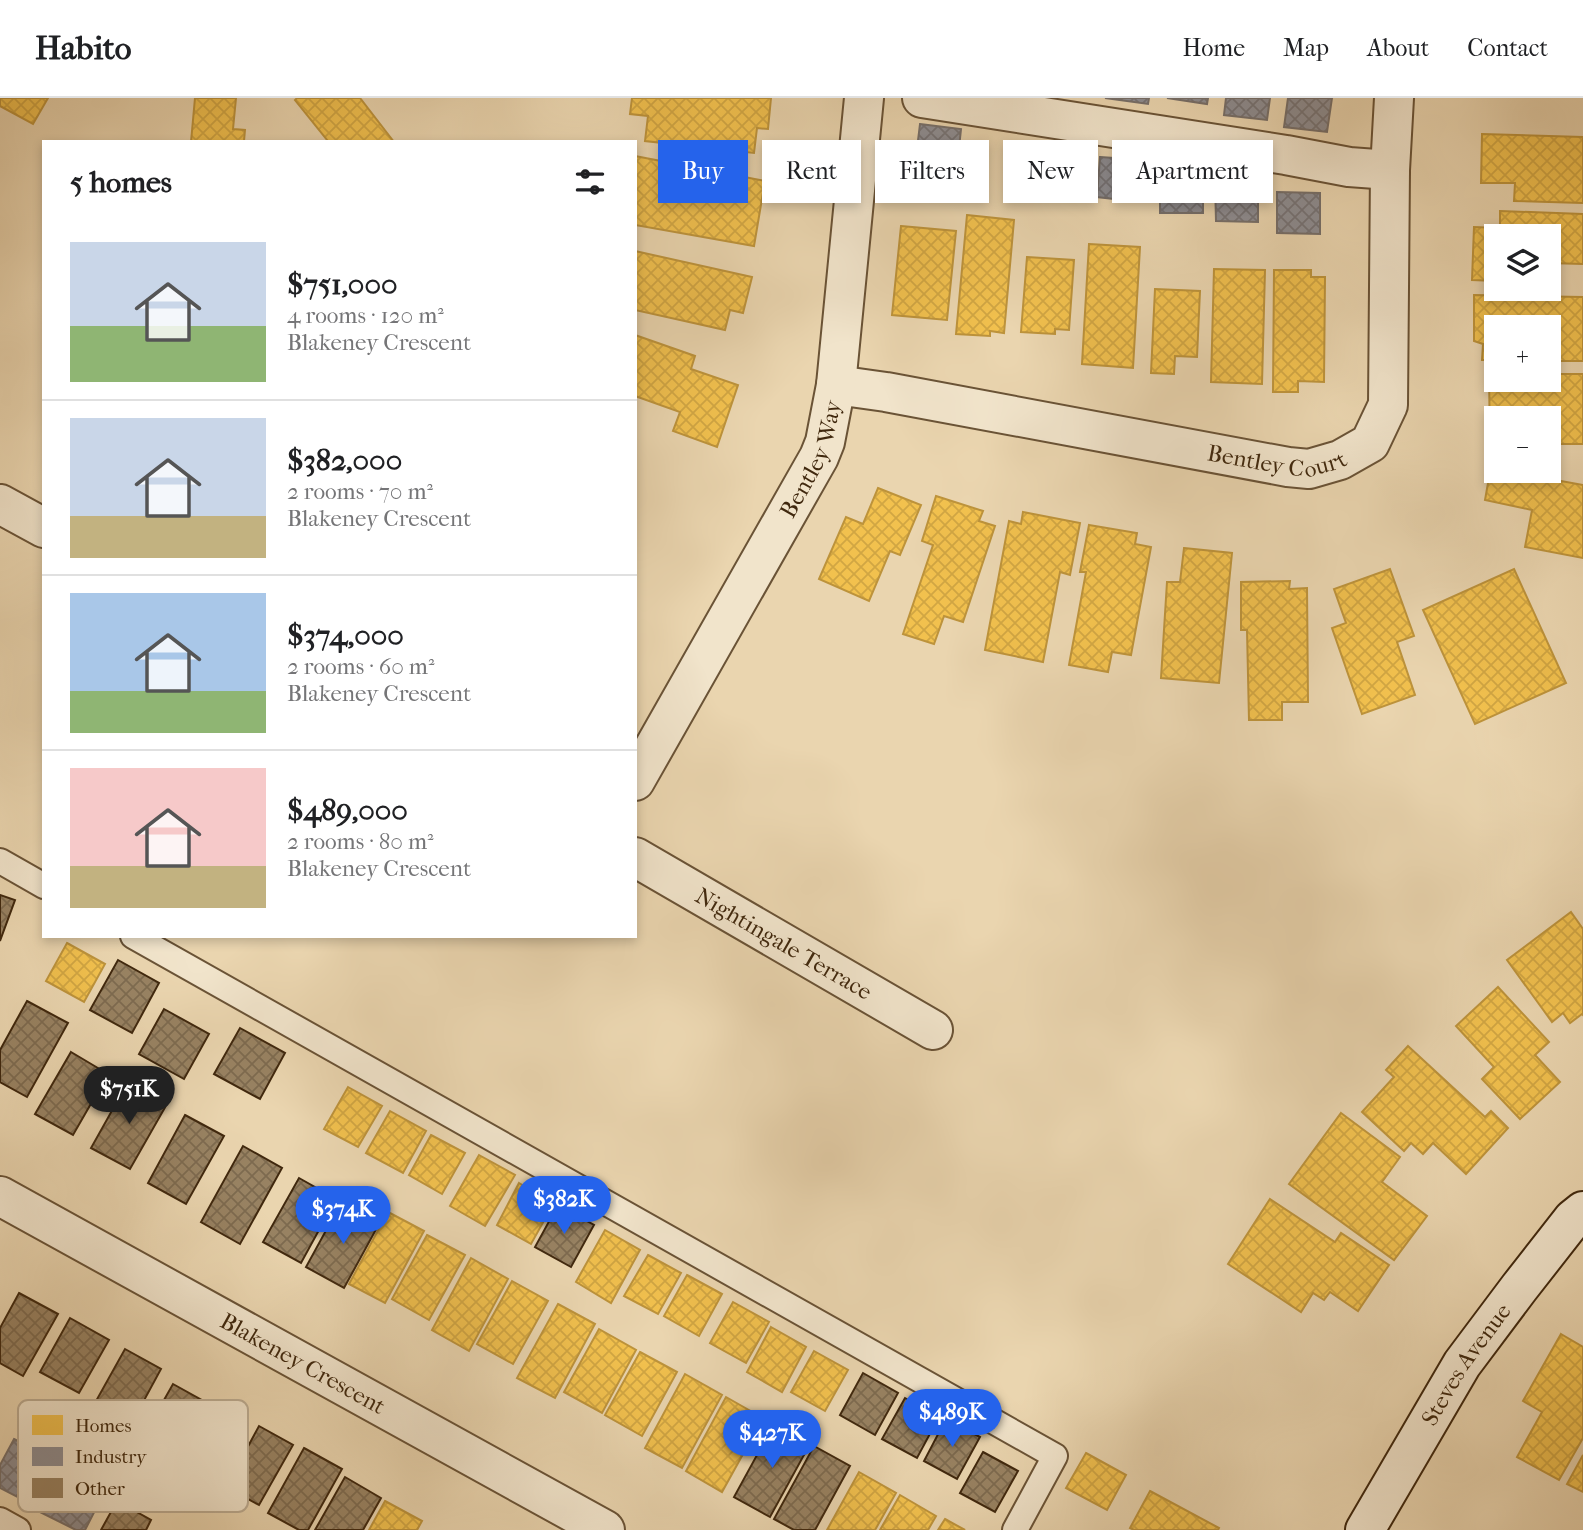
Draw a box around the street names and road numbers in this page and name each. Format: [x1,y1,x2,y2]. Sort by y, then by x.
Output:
street label: Bentley Way [774,397,846,522]
street label: Bentley Court [1205,439,1351,483]
street label: Nightingale Terrace [691,882,877,1005]
street label: Steves Avenue [1416,1298,1516,1430]
street label: Blakeney Crescent [216,1307,390,1420]

